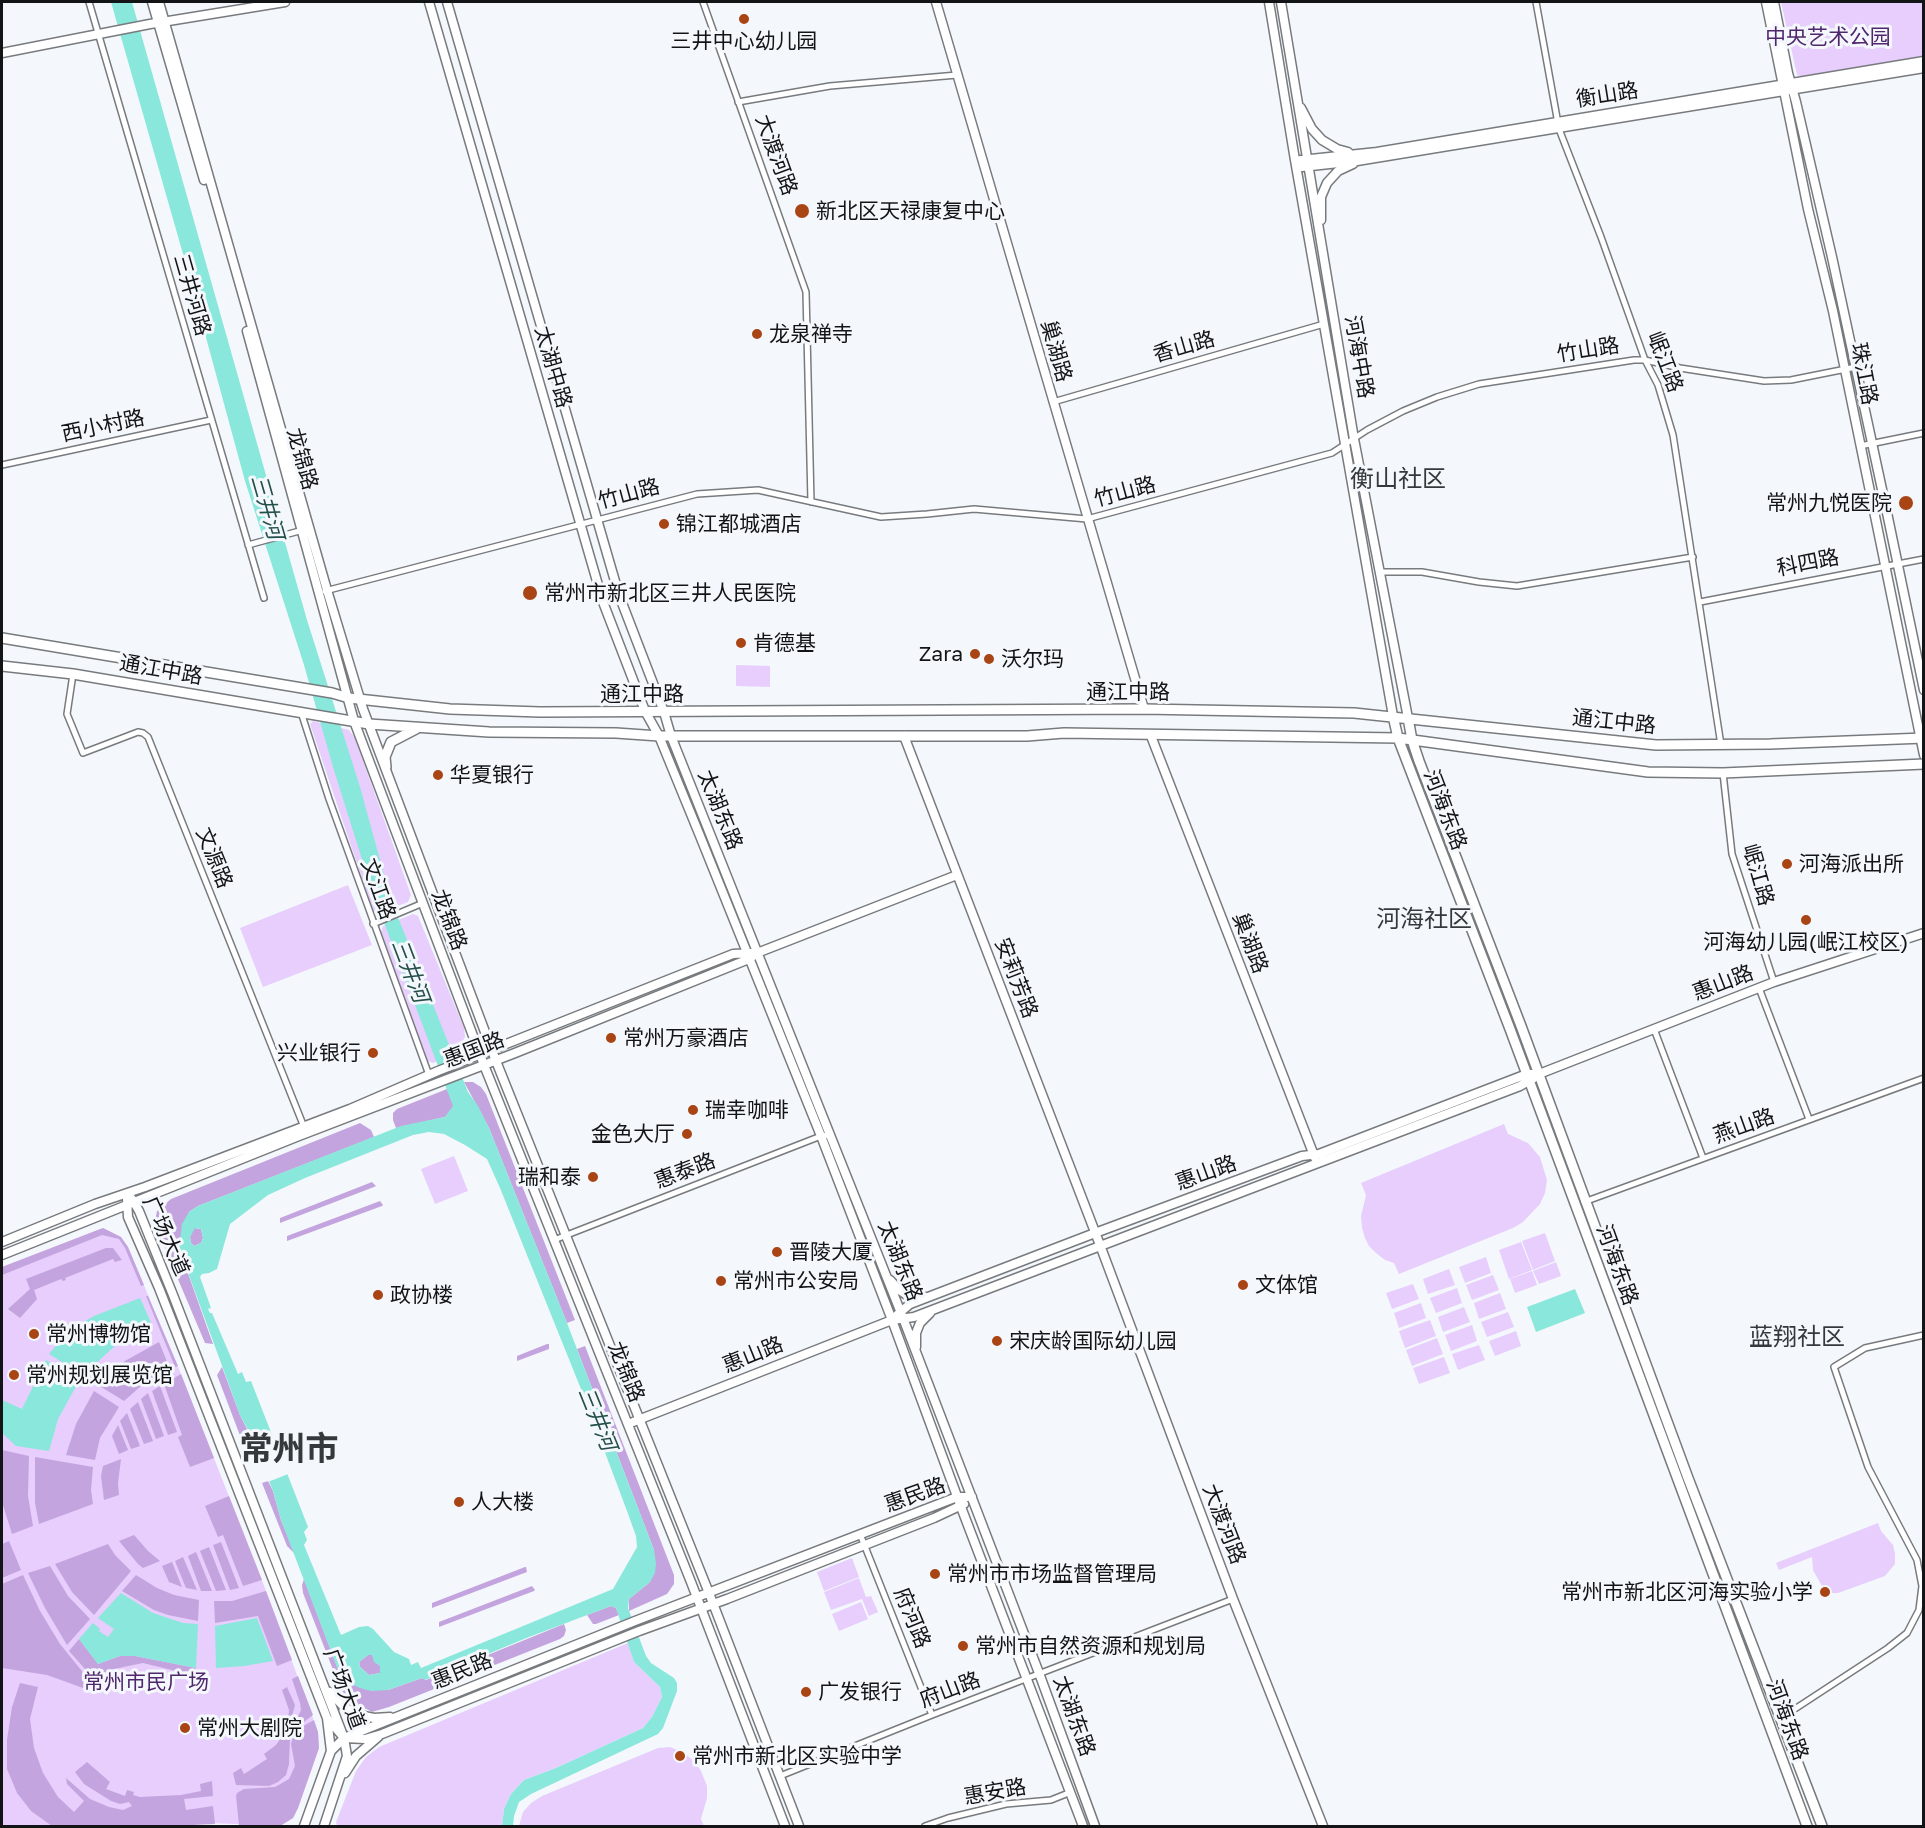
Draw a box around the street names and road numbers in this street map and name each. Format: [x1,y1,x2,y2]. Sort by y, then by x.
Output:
street label: 衡山路 [1574,78,1640,112]
street label: 大渡河路 [750,111,802,199]
street label: 三井河路 [168,251,216,339]
street label: 河海中路 [1339,313,1379,401]
street label: 巢湖路 [1035,317,1077,385]
street label: 太湖中路 [529,323,577,411]
street label: 香山路 [1150,326,1218,368]
street label: 岷江路 [1642,328,1688,396]
street label: 竹山路 [1555,333,1621,367]
street label: 珠江路 [1846,341,1882,407]
street label: 西小村路 [59,405,147,447]
street label: 龙锦路 [281,425,323,493]
street label: 竹山路 [1091,472,1159,512]
street label: 竹山路 [595,474,663,514]
street label: 科四路 [1775,545,1841,581]
street label: 通江中路 [117,650,205,690]
street label: 通江中路 [1086,679,1170,705]
street label: 通江中路 [600,681,684,707]
street label: 通江中路 [1571,705,1657,739]
street label: 太湖东路 [693,766,747,854]
street label: 河海东路 [1418,766,1472,854]
street label: 文源路 [191,824,237,892]
street label: 岷江路 [1737,841,1779,909]
street label: 文江路 [355,855,401,923]
street label: 龙锦路 [426,886,472,954]
street label: 巢湖路 [1227,909,1273,977]
street label: 安莉芳路 [989,934,1043,1022]
street label: 惠山路 [1689,960,1757,1006]
street label: 惠国路 [440,1027,508,1073]
street label: 燕山路 [1710,1103,1778,1149]
street label: 惠泰路 [651,1148,719,1194]
street label: 惠山路 [1172,1150,1240,1196]
street label: 广场大道 [137,1193,195,1279]
street label: 太湖东路 [873,1217,927,1305]
street label: 河海东路 [1591,1221,1643,1309]
street label: 惠山路 [719,1332,787,1378]
street label: 龙锦路 [603,1338,649,1406]
street label: 惠民路 [881,1472,949,1518]
street label: 大渡河路 [1197,1480,1251,1568]
street label: 府河路 [889,1584,935,1652]
street label: 广场大道 [318,1645,370,1733]
street label: 惠民路 [428,1648,496,1694]
street label: 府山路 [916,1667,984,1713]
street label: 太湖东路 [1048,1672,1100,1760]
street label: 河海东路 [1761,1676,1813,1764]
street label: 惠安路 [962,1774,1028,1810]

